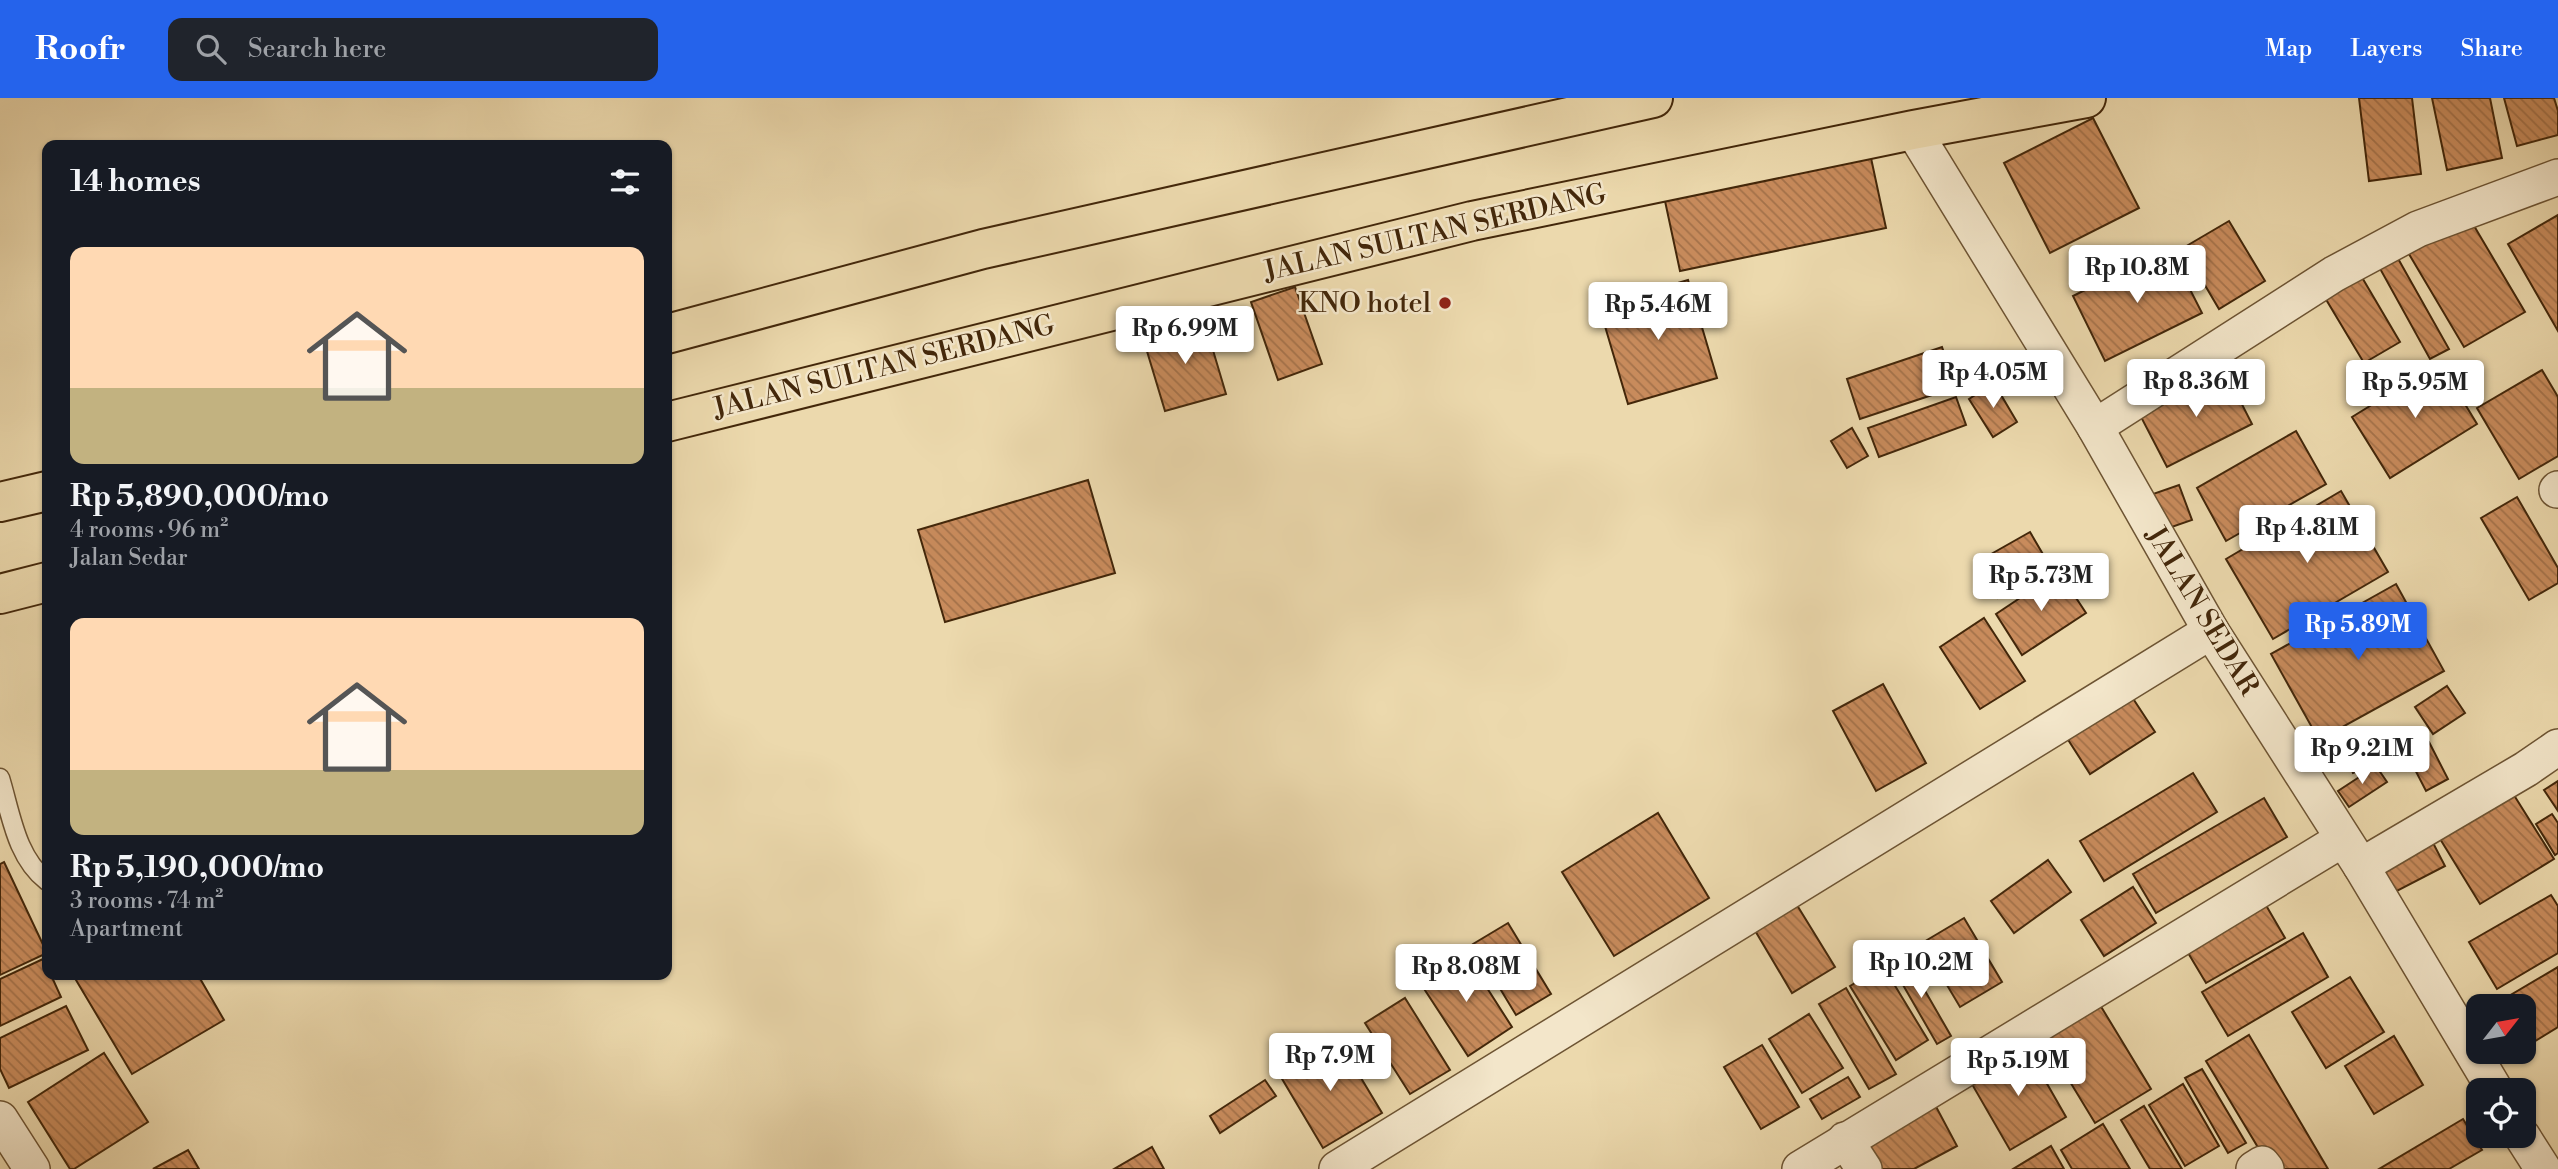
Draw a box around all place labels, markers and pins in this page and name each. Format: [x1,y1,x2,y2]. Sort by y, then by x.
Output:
pin: Rp 10.8M [2065,246,2209,305]
pin: Rp 5.46M [1586,282,1730,342]
place label: KNO hotel [1298,286,1431,321]
marker: KNO hotel [1437,295,1453,311]
pin: Rp 6.99M [1113,306,1257,366]
pin: Rp 4.05M [1921,350,2065,410]
pin: Rp 8.36M [2124,360,2268,419]
pin: Rp 5.95M [2343,360,2487,420]
pin: Rp 4.81M [2235,505,2379,565]
pin: Rp 5.73M [1969,554,2113,613]
pin: Rp 5.89M [2286,602,2430,662]
pin: Rp 9.21M [2290,726,2434,786]
pin: Rp 10.2M [1849,940,1993,1000]
pin: Rp 8.08M [1394,944,1538,1004]
pin: Rp 7.9M [1265,1034,1395,1093]
pin: Rp 5.19M [1946,1038,2090,1098]

